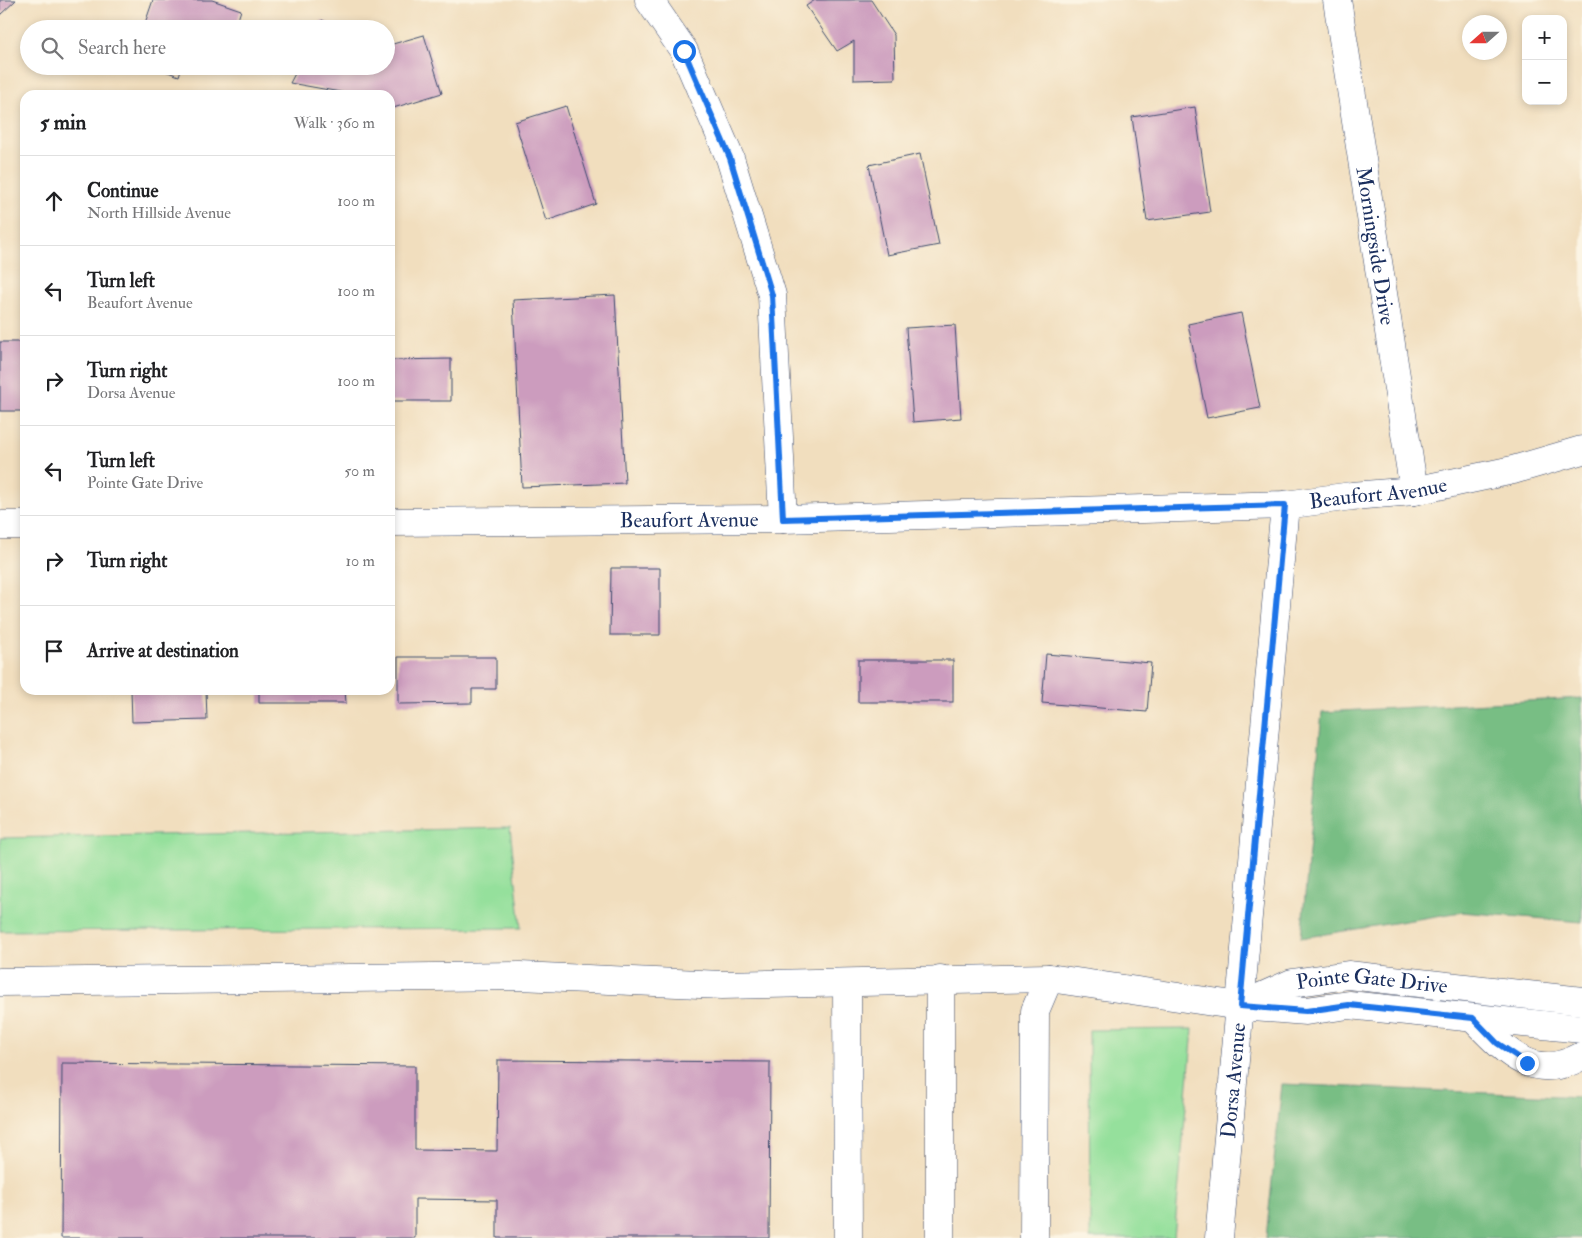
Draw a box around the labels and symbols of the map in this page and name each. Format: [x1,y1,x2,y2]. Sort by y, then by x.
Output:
north arrow [1462,15,1507,60]
route start [673,40,696,63]
street label: Morningside Drive [1349,165,1401,327]
street label: Beaufort Avenue [1307,471,1450,516]
street label: Beaufort Avenue [620,506,759,534]
street label: Pointe Gate Drive [1294,962,1449,1000]
street label: Dorsa Avenue [1215,1021,1252,1140]
route end [1516,1052,1539,1075]

